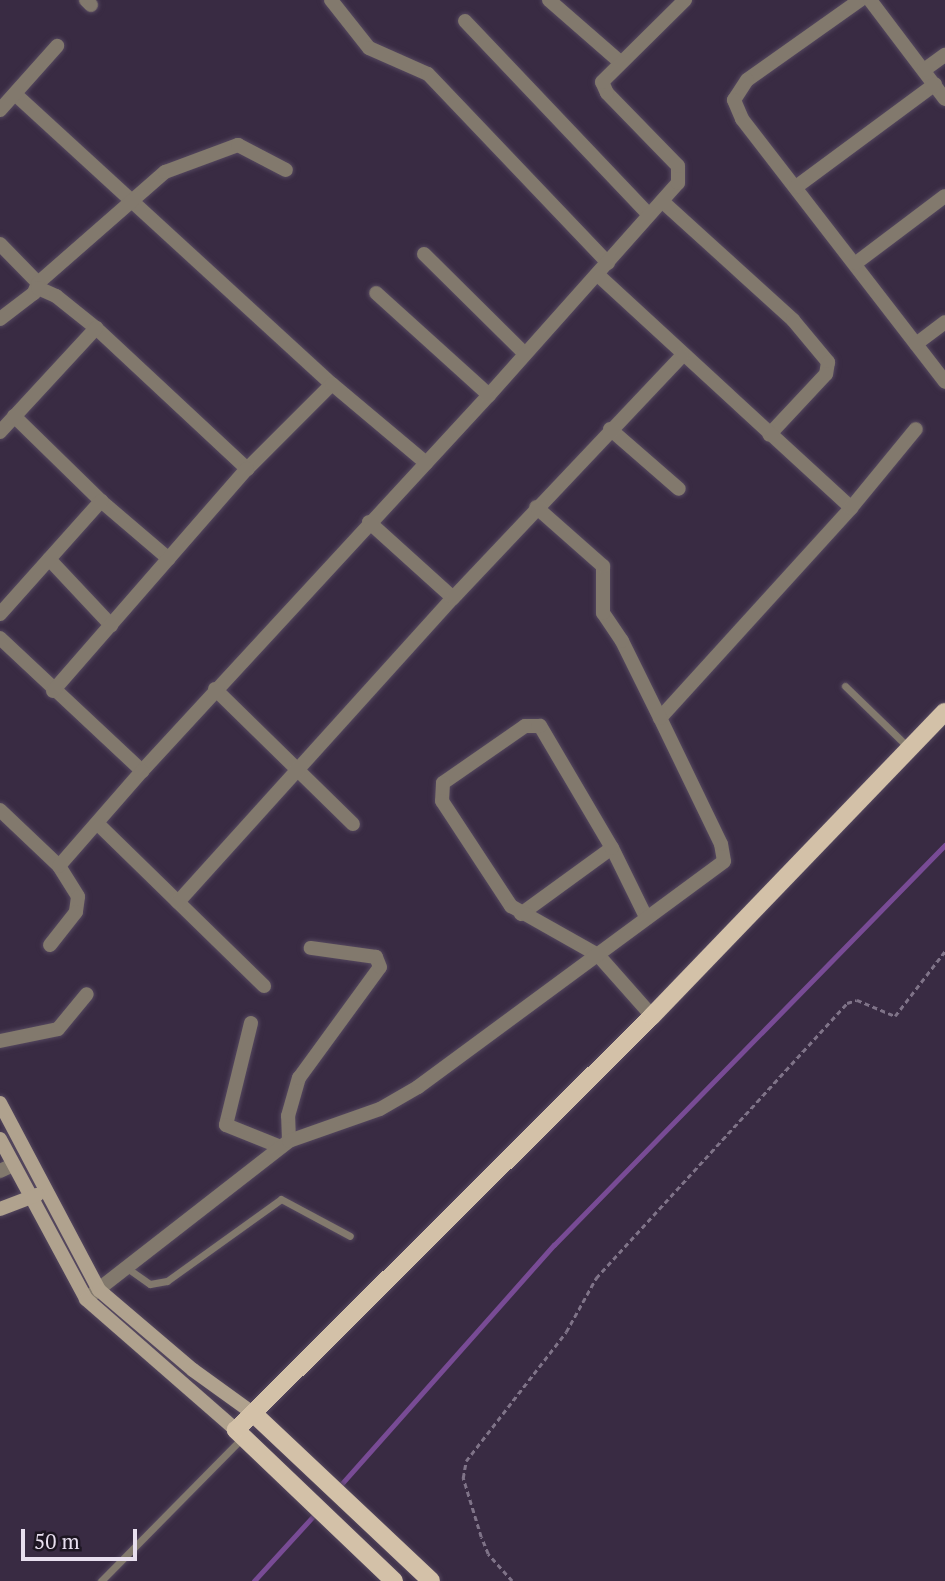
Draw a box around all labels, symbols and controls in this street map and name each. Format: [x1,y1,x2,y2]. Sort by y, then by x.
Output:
scale bar [24,1514,140,1558]
text: 50 m [34,1527,80,1555]

